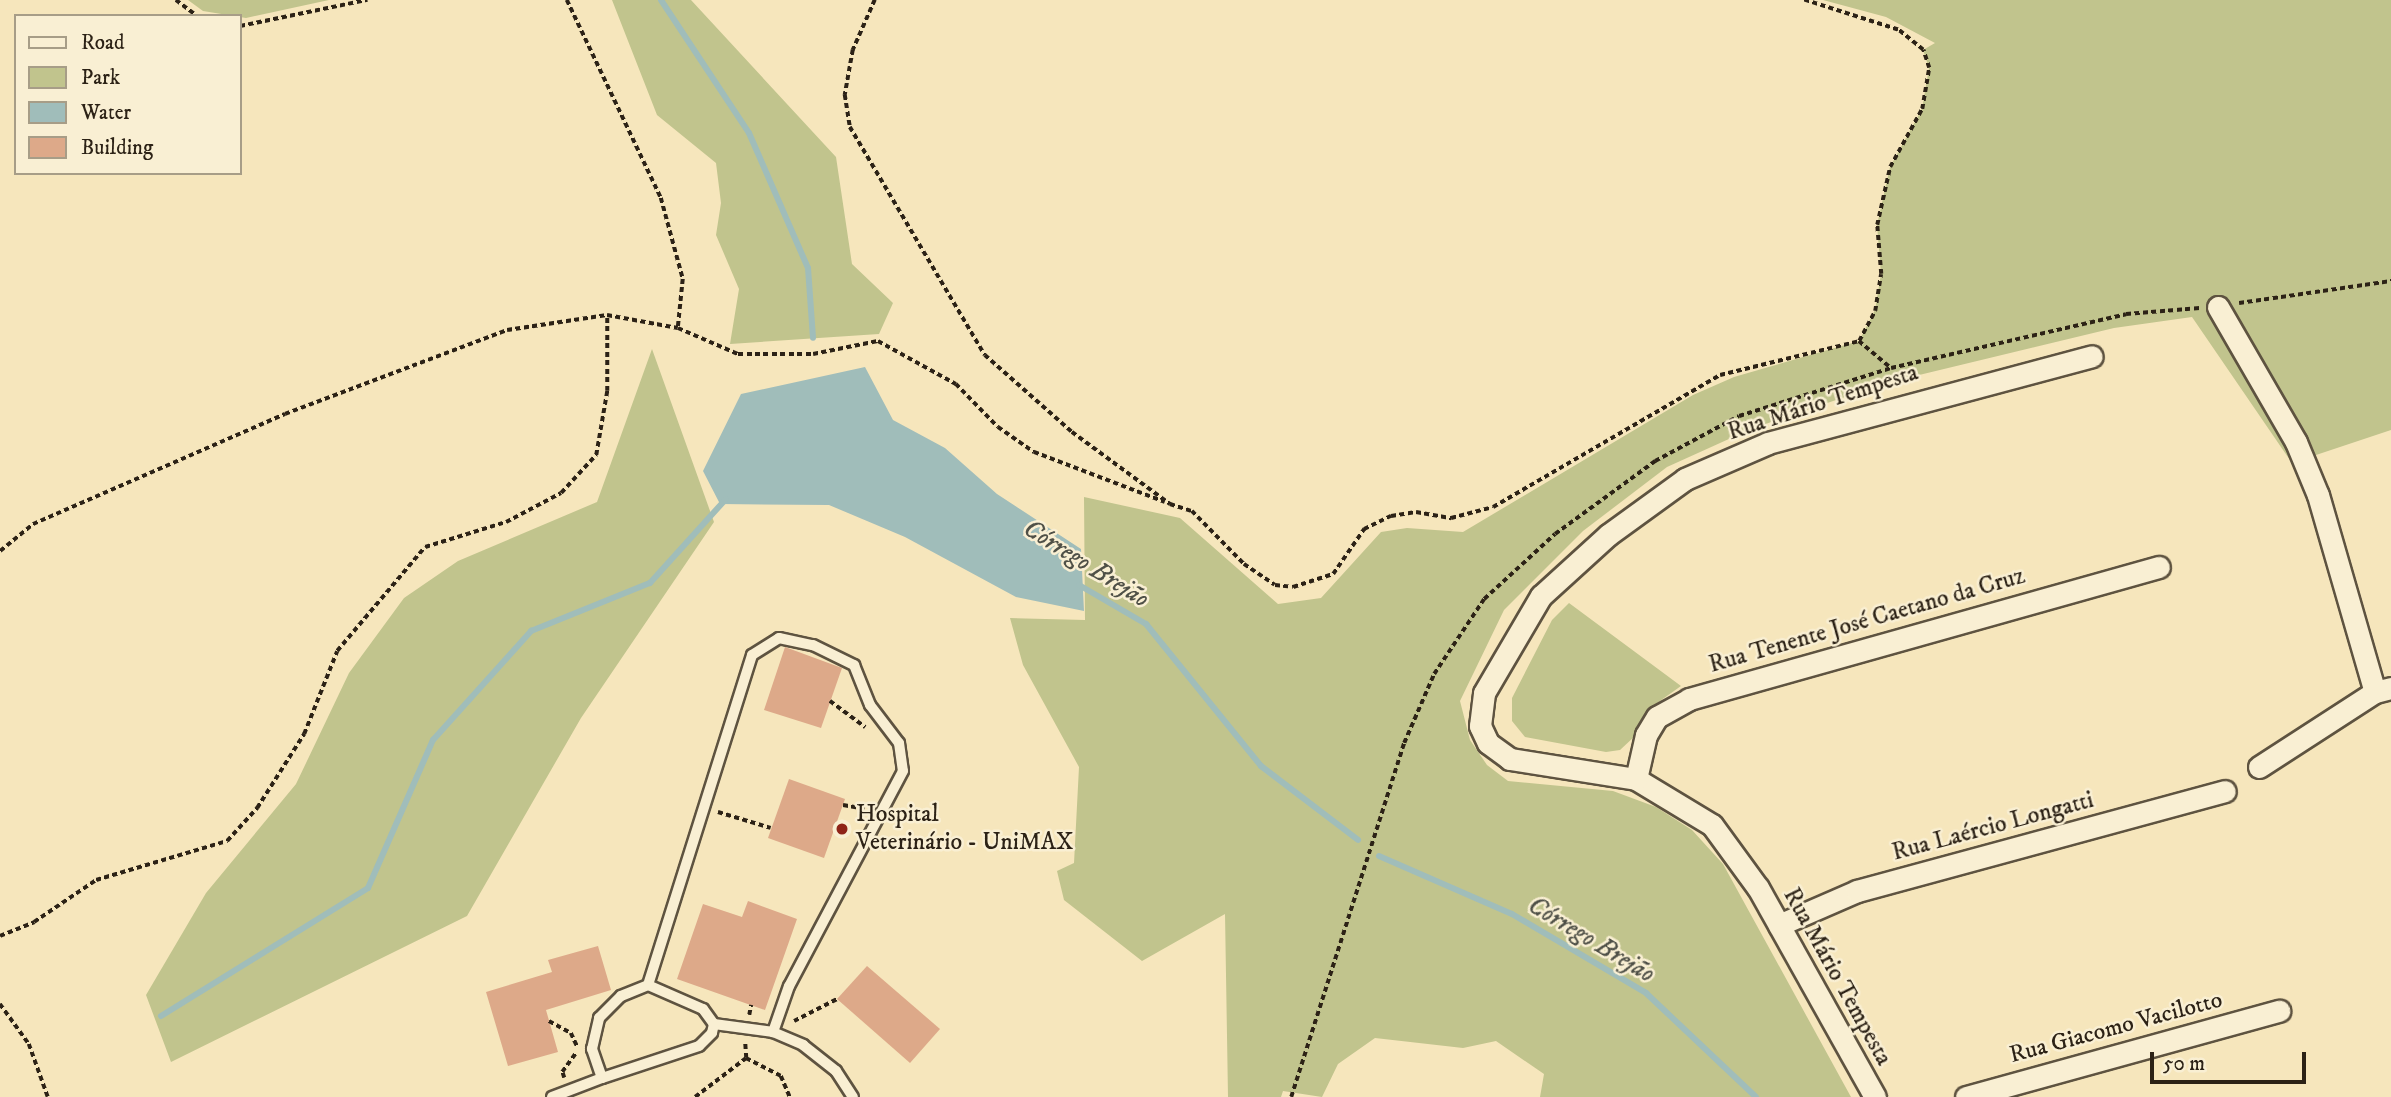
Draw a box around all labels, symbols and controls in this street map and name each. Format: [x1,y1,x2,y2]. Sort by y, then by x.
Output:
legend [14,14,242,175]
text: Road [81,30,125,56]
text: Park [81,65,120,91]
text: Water [81,100,131,126]
text: Building [81,135,153,161]
street label: Rua Mário Tempesta [1724,359,1922,447]
water label: Córrego Brejão [1017,513,1155,615]
street label: Rua Tenente José Caetano da Cruz [1706,562,2028,680]
street label: Rua Laércio Longatti [1889,786,2097,868]
place label: Hospital Veterinário - UniMAX [856,801,1074,857]
marker: Hospital Veterinário - UniMAX [834,821,850,837]
street label: Rua Mário Tempesta [1776,883,1898,1071]
water label: Córrego Brejão [1522,890,1660,990]
street label: Rua Giacomo Vacilotto [2006,986,2226,1070]
scale bar [2153,1038,2309,1082]
text: 50 m [2163,1051,2205,1077]

